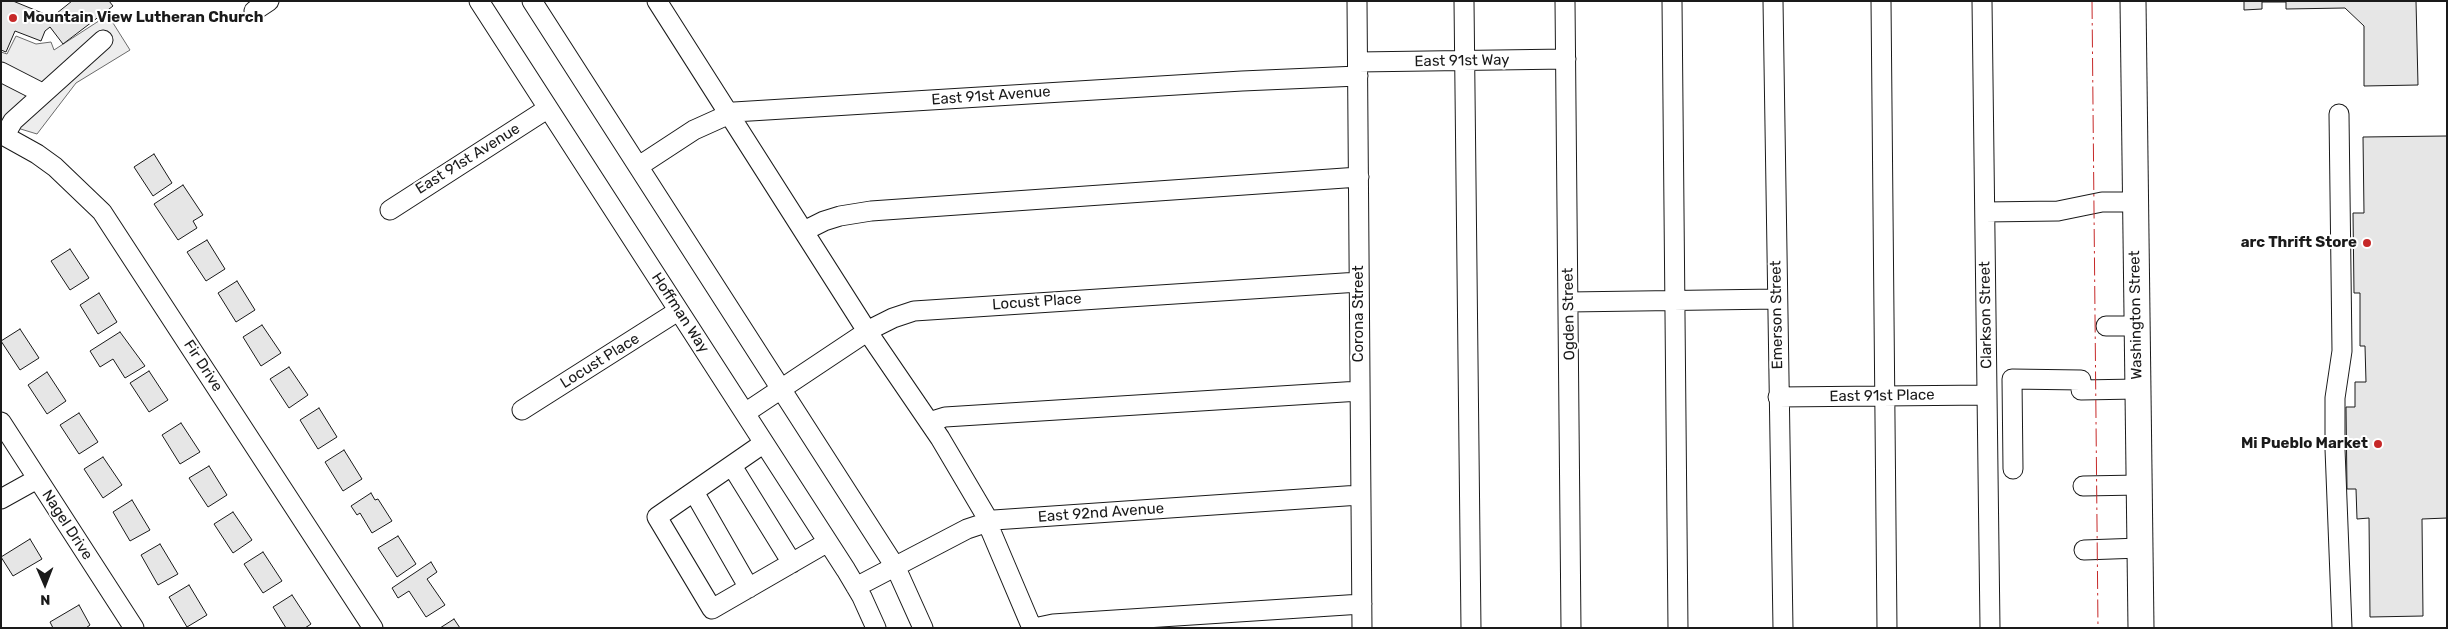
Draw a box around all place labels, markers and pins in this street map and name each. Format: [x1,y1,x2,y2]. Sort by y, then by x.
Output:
place label: Mountain View Lutheran Church [23,9,263,27]
marker: Mountain View Lutheran Church [7,12,19,24]
place label: arc Thrift Store [2241,234,2357,252]
marker: arc Thrift Store [2361,237,2373,249]
place label: Mi Pueblo Market [2241,435,2368,453]
marker: Mi Pueblo Market [2372,438,2384,450]

